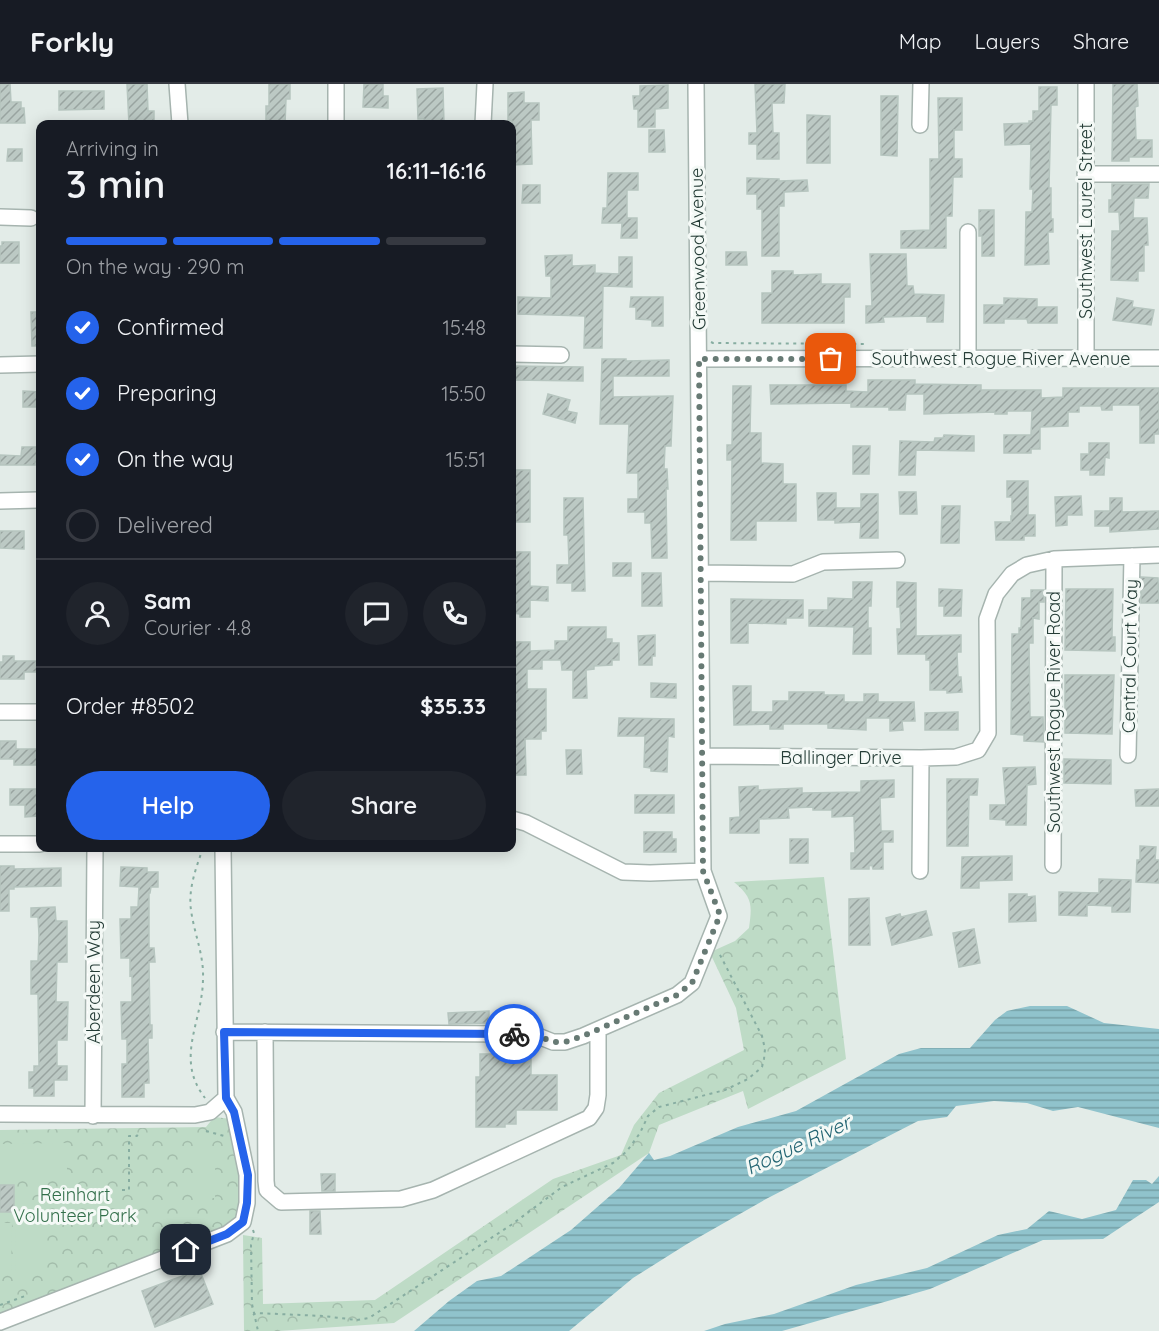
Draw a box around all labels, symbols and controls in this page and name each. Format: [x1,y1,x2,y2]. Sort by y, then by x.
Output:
text: Forkly [30,24,114,59]
text: Map [899,28,942,54]
text: Layers [975,28,1040,54]
text: Share [1073,28,1129,54]
street label: Southwest Laurel Street [1074,123,1097,319]
text: Arriving in [66,136,159,161]
text: 16:11–16:16 [387,157,486,185]
text: 3 min [66,159,165,208]
street label: Greenwood Avenue [685,168,710,330]
text: On the way · 290 m [66,254,245,279]
icon: check [66,311,99,344]
text: Confirmed [117,313,224,341]
text: 15:48 [443,315,486,340]
pin [805,333,856,384]
icon: bag [814,342,847,375]
street label: Southwest Rogue River Avenue [872,347,1130,370]
icon: check [66,377,99,410]
text: Preparing [117,379,217,407]
text: 15:50 [441,381,486,406]
icon: check [66,443,99,476]
text: On the way [117,445,233,473]
text: 15:51 [446,447,486,472]
text: Delivered [117,511,213,539]
street label: Central Court Way [1117,579,1142,733]
button: person [66,582,129,645]
button: chat [345,582,408,645]
button: phone [423,582,486,645]
text: Sam [144,587,191,615]
street label: Southwest Rogue River Road [1042,591,1065,833]
text: Courier · 4.8 [144,615,251,640]
text: Order #8502 [66,692,195,720]
text: $35.33 [420,692,486,720]
street label: Ballinger Drive [780,746,902,769]
button: Help [66,771,270,840]
button: Share [282,771,486,840]
street label: Aberdeen Way [82,920,105,1044]
courier [484,1004,544,1064]
icon: bike [498,1018,531,1051]
water label: Rogue River [741,1108,856,1180]
park label: Reinhart Volunteer Park [13,1183,137,1227]
pin [160,1224,211,1275]
icon: home [169,1233,202,1266]

